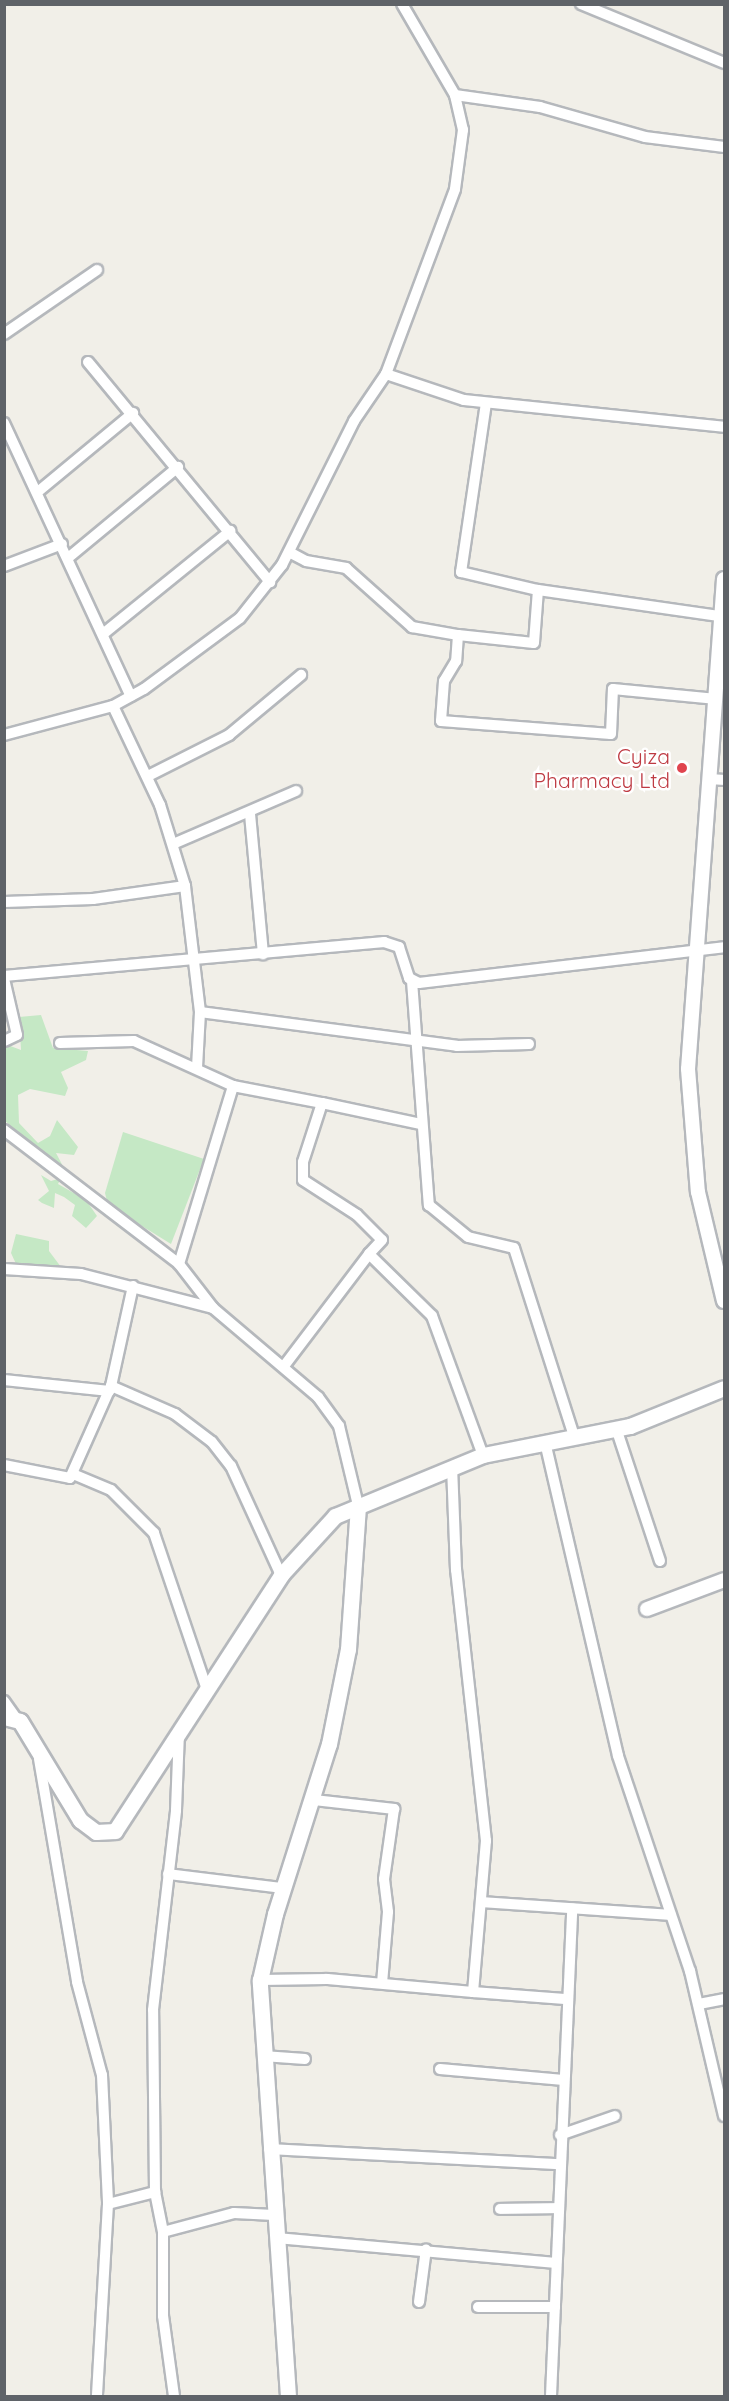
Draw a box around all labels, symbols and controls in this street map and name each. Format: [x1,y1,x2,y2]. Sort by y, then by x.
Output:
place label: Cyiza Pharmacy Ltd [534,743,670,793]
marker: Cyiza Pharmacy Ltd [675,761,689,775]

